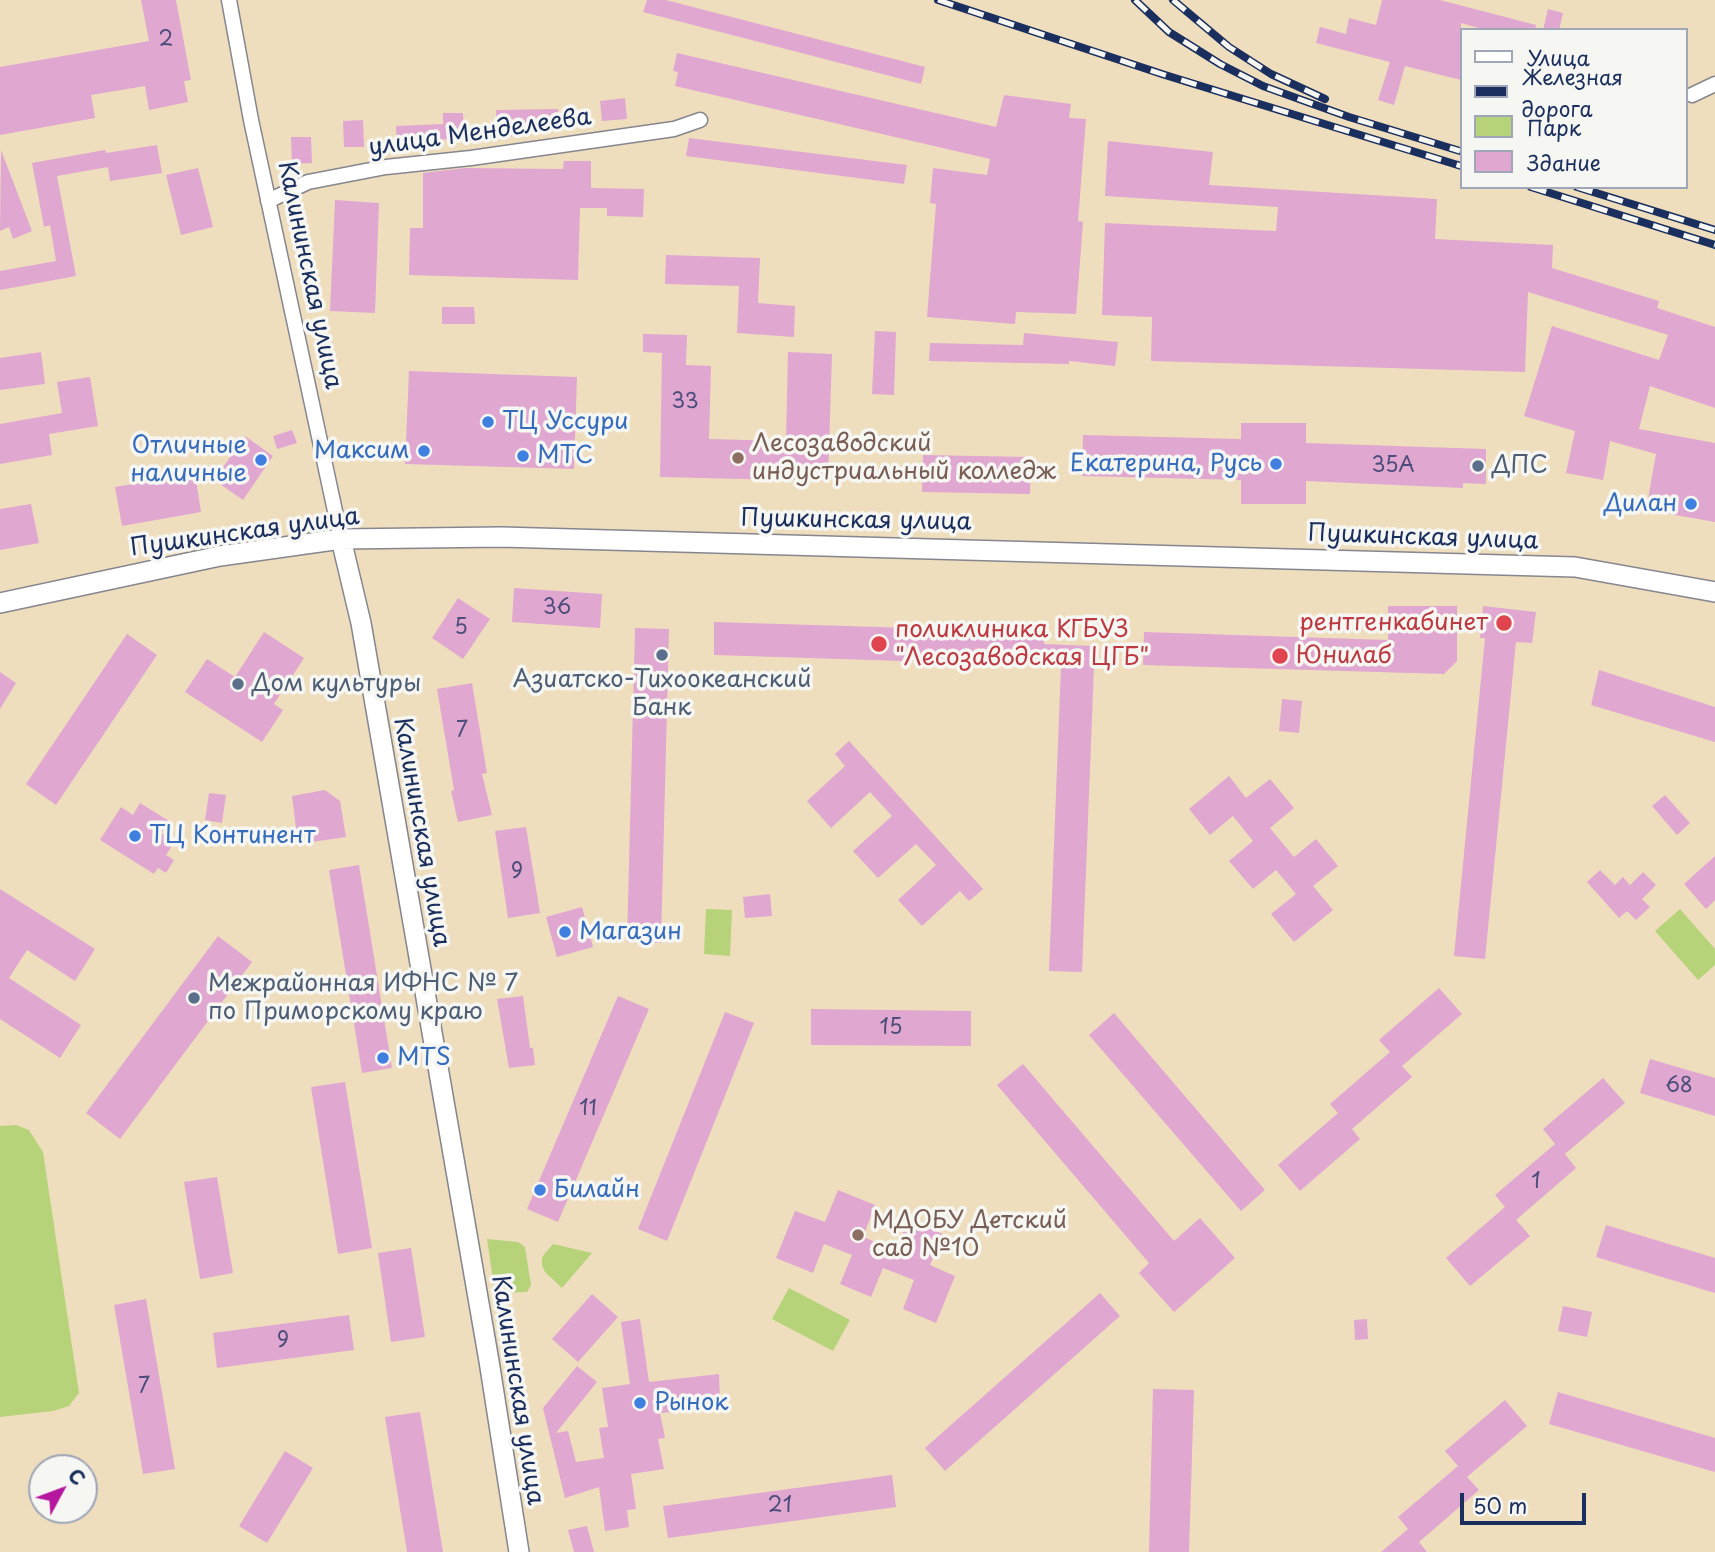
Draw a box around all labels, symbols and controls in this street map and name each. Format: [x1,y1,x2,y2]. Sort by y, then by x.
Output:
house number: 2 [159,27,173,53]
legend [1460,28,1687,189]
text: Улица [1527,41,1590,73]
text: Железная дорога [1522,60,1623,124]
street label: улица Менделеева [367,103,593,163]
text: Парк [1527,111,1581,143]
text: Здание [1527,146,1601,178]
street label: Калининская улица [271,158,347,392]
house number: 33 [671,389,699,415]
place label: ТЦ Уссури [502,408,629,436]
marker: ТЦ Уссури [480,414,496,430]
place label: Лесозаводский индустриальный колледж [752,430,1056,486]
place label: Отличные наличные [130,432,247,488]
place label: Максим [314,437,410,465]
place label: МТС [537,442,593,470]
marker: Максим [416,443,432,459]
marker: МТС [515,448,531,464]
marker: Лесозаводский индустриальный колледж [730,450,746,466]
place label: Екатерина, Русь [1070,450,1262,478]
marker: Отличные наличные [253,452,269,468]
place label: ДПС [1492,452,1548,480]
house number: 35А [1372,453,1414,479]
marker: Екатерина, Русь [1268,456,1284,472]
marker: ДПС [1470,458,1486,474]
place label: Дилан [1604,490,1677,518]
marker: Дилан [1683,496,1699,512]
street label: Пушкинская улица [129,503,361,563]
street label: Пушкинская улица [740,505,972,537]
street label: Пушкинская улица [1307,520,1539,556]
house number: 36 [543,595,571,621]
place label: рентгенкабинет [1299,609,1488,637]
marker: рентгенкабинет [1494,613,1514,633]
house number: 5 [454,615,468,641]
place label: поликлиника КГБУЗ "Лесозаводская ЦГБ" [895,616,1149,672]
marker: поликлиника КГБУЗ "Лесозаводская ЦГБ" [869,634,889,654]
place label: Юнилаб [1296,642,1392,670]
marker: Юнилаб [1270,646,1290,666]
marker: Азиатско-Тихоокеанский Банк [654,647,670,663]
place label: Азиатско-Тихоокеанский Банк [513,666,811,722]
place label: Дом культуры [252,670,421,698]
marker: Дом культуры [230,676,246,692]
street label: Калининская улица [387,715,455,949]
house number: 7 [456,718,468,744]
place label: ТЦ Континент [149,822,315,850]
marker: ТЦ Континент [127,828,143,844]
house number: 9 [511,859,523,885]
place label: Магазин [579,918,682,946]
marker: Магазин [557,924,573,940]
place label: Межрайонная ИФНС № 7 по Приморскому краю [208,970,518,1026]
marker: Межрайонная ИФНС № 7 по Приморскому краю [186,990,202,1006]
house number: 15 [880,1015,902,1041]
place label: MTS [397,1044,451,1072]
marker: MTS [375,1050,391,1066]
house number: 68 [1665,1073,1693,1099]
house number: 11 [579,1096,597,1122]
house number: 1 [1531,1169,1541,1195]
place label: Билайн [554,1176,640,1204]
marker: Билайн [532,1182,548,1198]
place label: МДОБУ Детский сад №10 [872,1207,1067,1263]
marker: МДОБУ Детский сад №10 [850,1227,866,1243]
street label: Калининская улица [485,1273,549,1507]
house number: 9 [277,1328,289,1354]
house number: 7 [138,1374,150,1400]
place label: Рынок [654,1389,728,1417]
marker: Рынок [632,1395,648,1411]
north arrow [28,1454,98,1524]
text: С [62,1462,93,1491]
scale bar [1463,1478,1589,1522]
text: 50 m [1473,1489,1527,1521]
house number: 21 [768,1493,792,1519]

